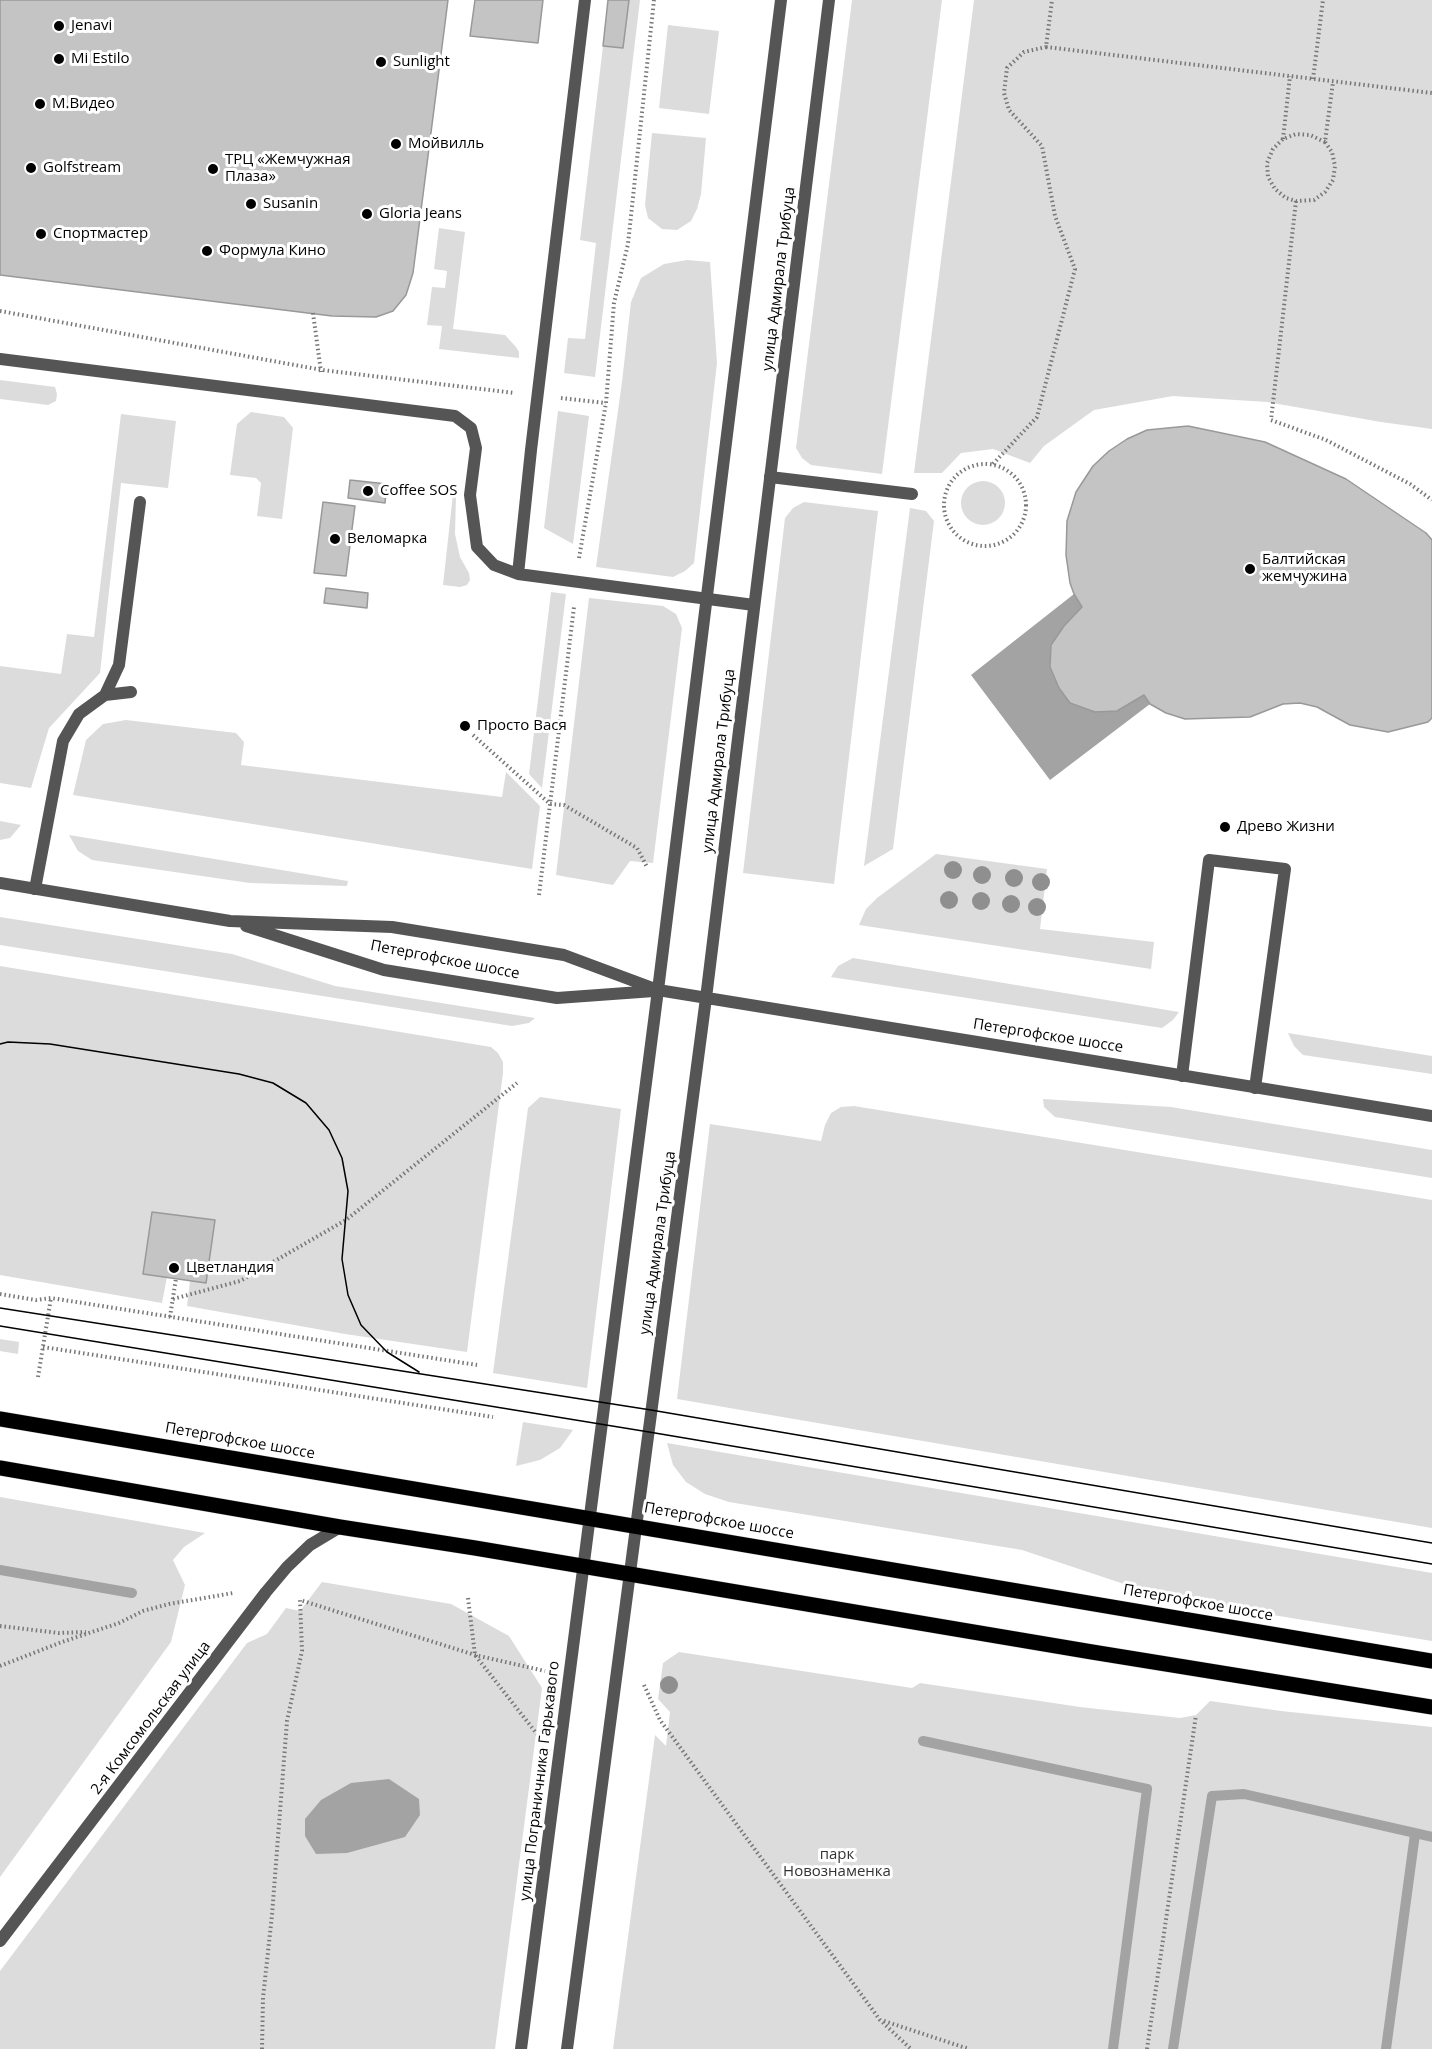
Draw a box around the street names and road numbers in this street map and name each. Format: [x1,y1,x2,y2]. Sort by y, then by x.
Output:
street label: улица Адмирала Трибуца [759,186,799,372]
street label: улица Адмирала Трибуца [699,668,739,854]
street label: Петергофское шоссе [369,937,521,983]
street label: Петергофское шоссе [972,1015,1124,1057]
street label: улица Адмирала Трибуца [636,1150,680,1336]
street label: Петергофское шоссе [164,1419,316,1463]
street label: Петергофское шоссе [643,1499,795,1543]
street label: Петергофское шоссе [1122,1581,1274,1625]
street label: 2-я Комсомольская улица [87,1638,215,1798]
street label: улица Пограничника Гарькавого [516,1660,564,1902]

